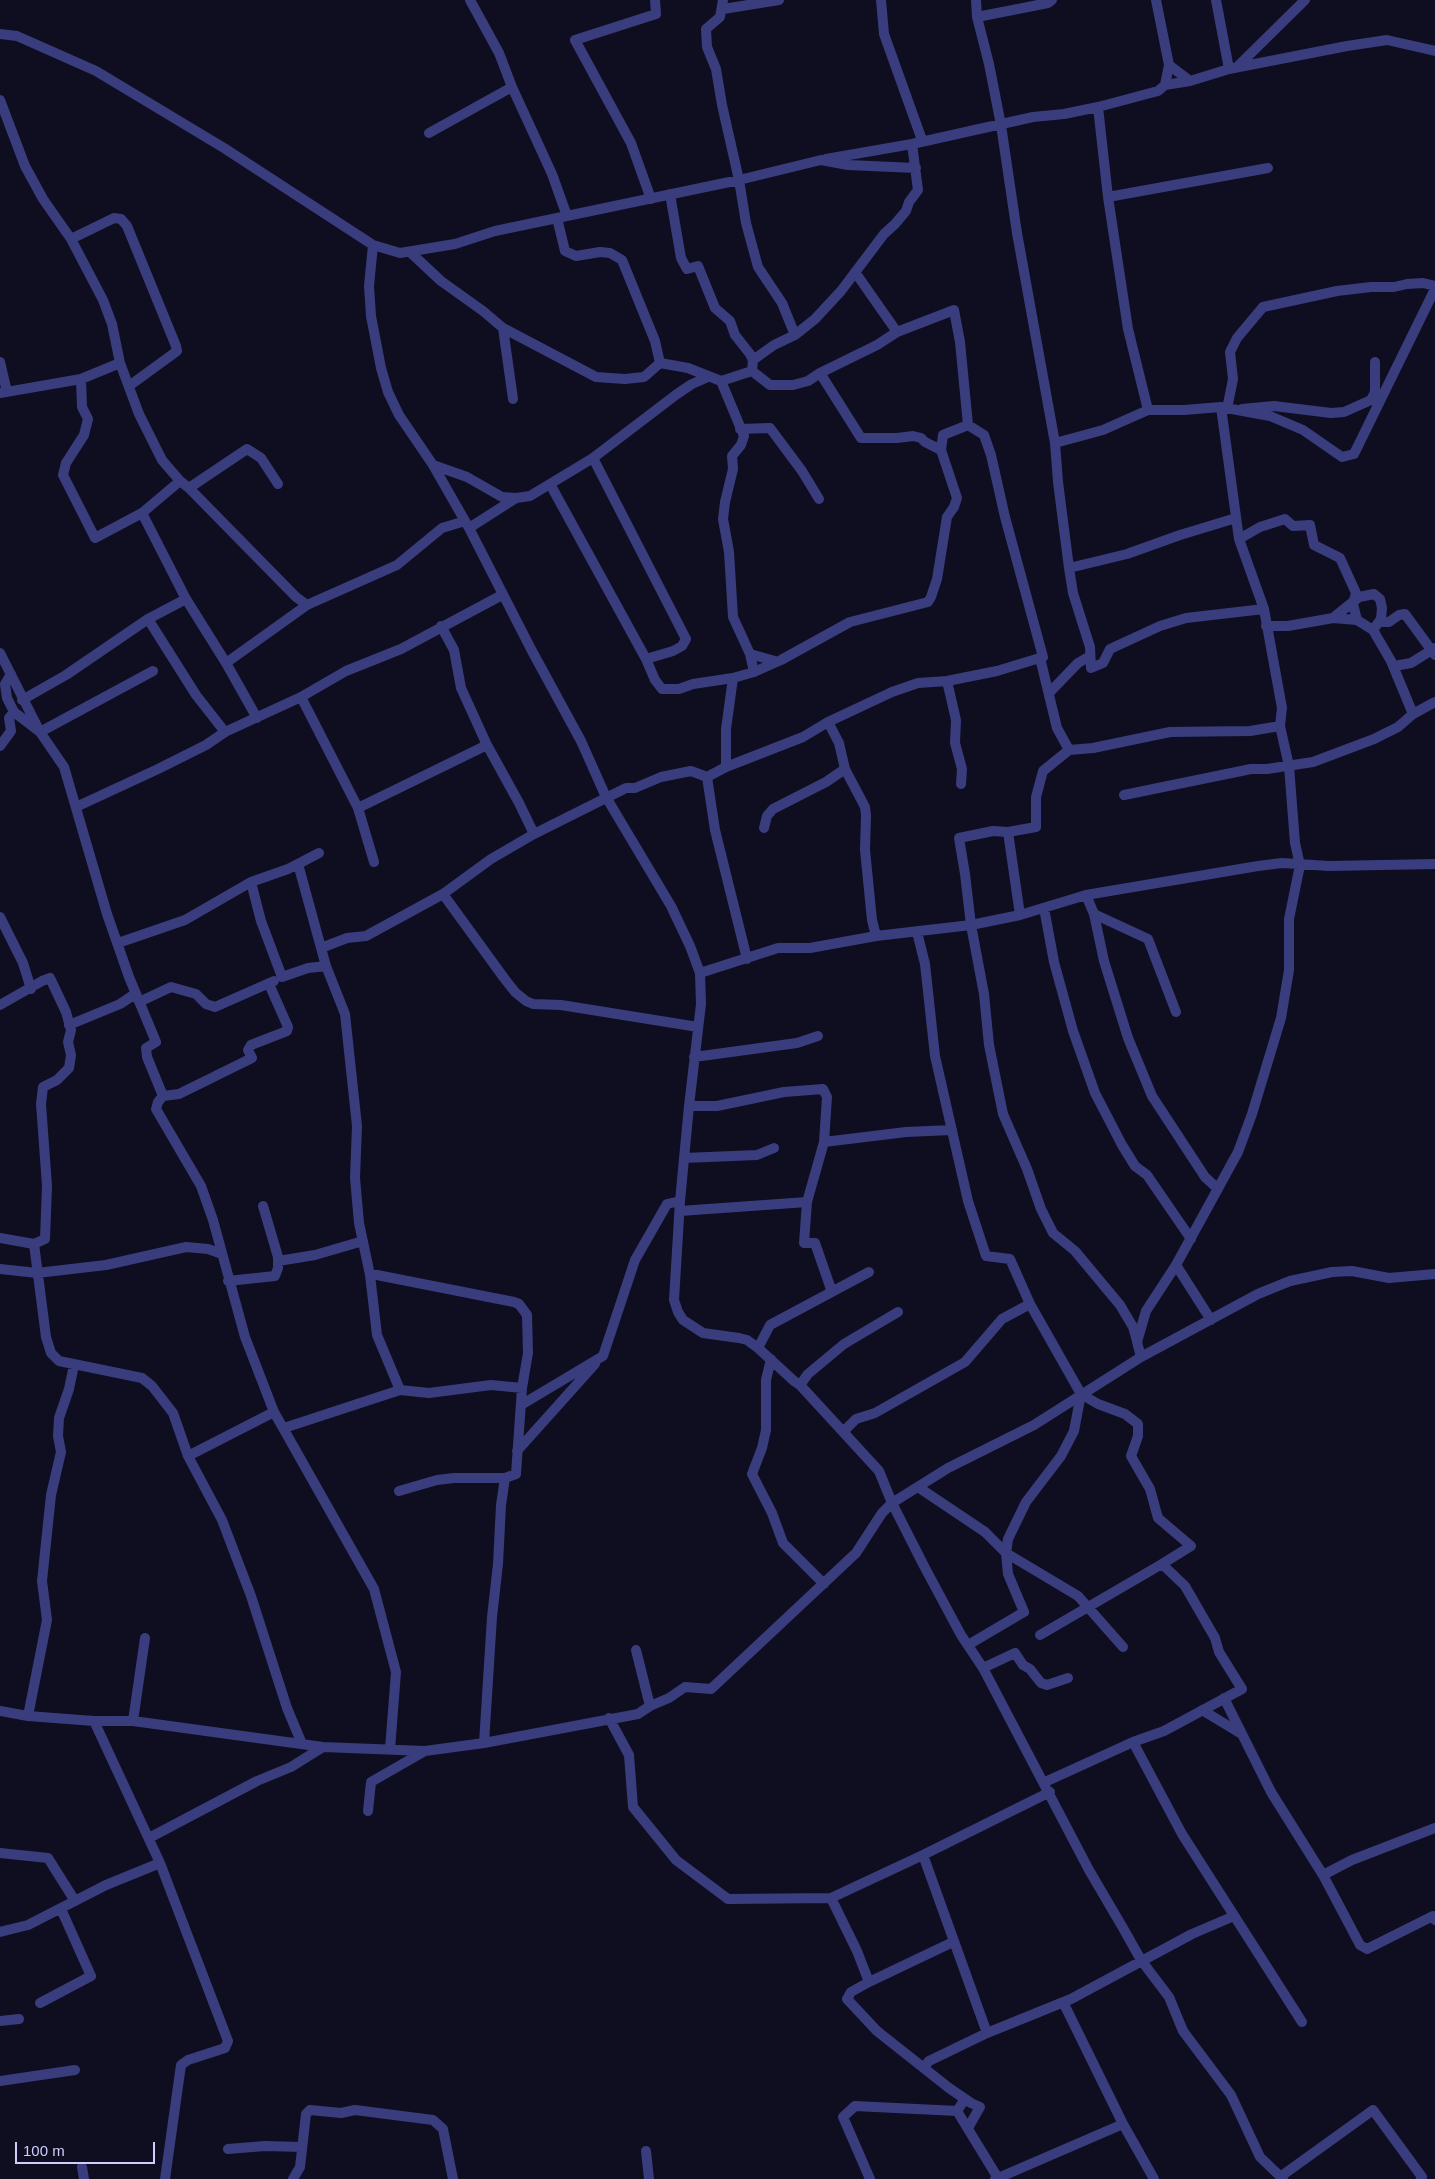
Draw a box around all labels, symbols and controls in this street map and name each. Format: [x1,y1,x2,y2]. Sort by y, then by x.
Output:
scale bar [18,2132,158,2164]
text: 100 m [23,2142,65,2159]

